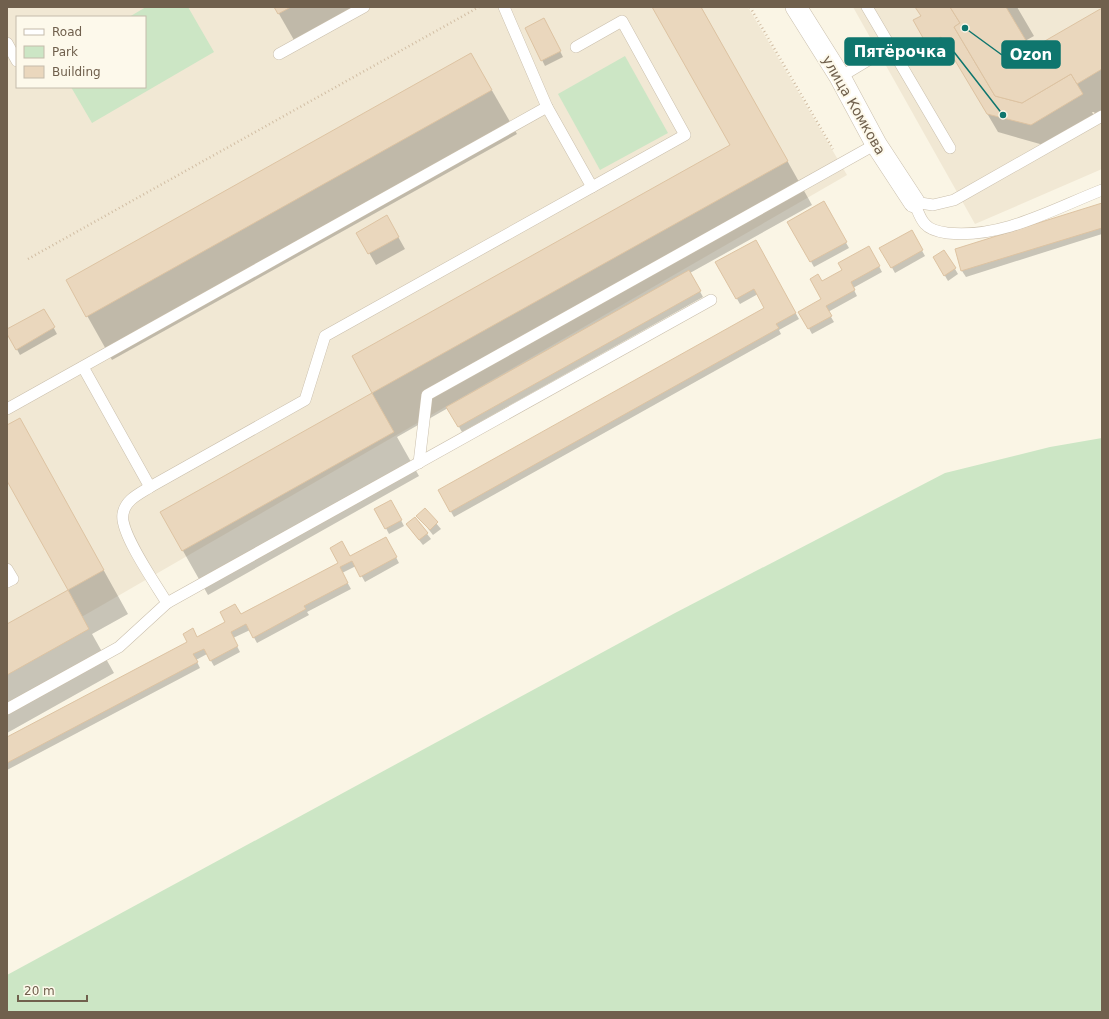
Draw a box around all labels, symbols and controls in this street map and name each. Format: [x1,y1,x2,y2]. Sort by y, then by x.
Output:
legend [16,16,146,88]
text: Road [52,25,82,39]
callout: Пятёрочка [845,38,954,65]
callout: Ozon [1002,41,1060,68]
text: Пятёрочка [854,43,946,61]
text: Park [52,45,78,59]
text: Ozon [1010,46,1052,64]
street label: улица Комкова [819,53,889,157]
text: Building [52,65,101,79]
scale bar [18,977,87,1003]
text: 20 m [24,984,55,998]

